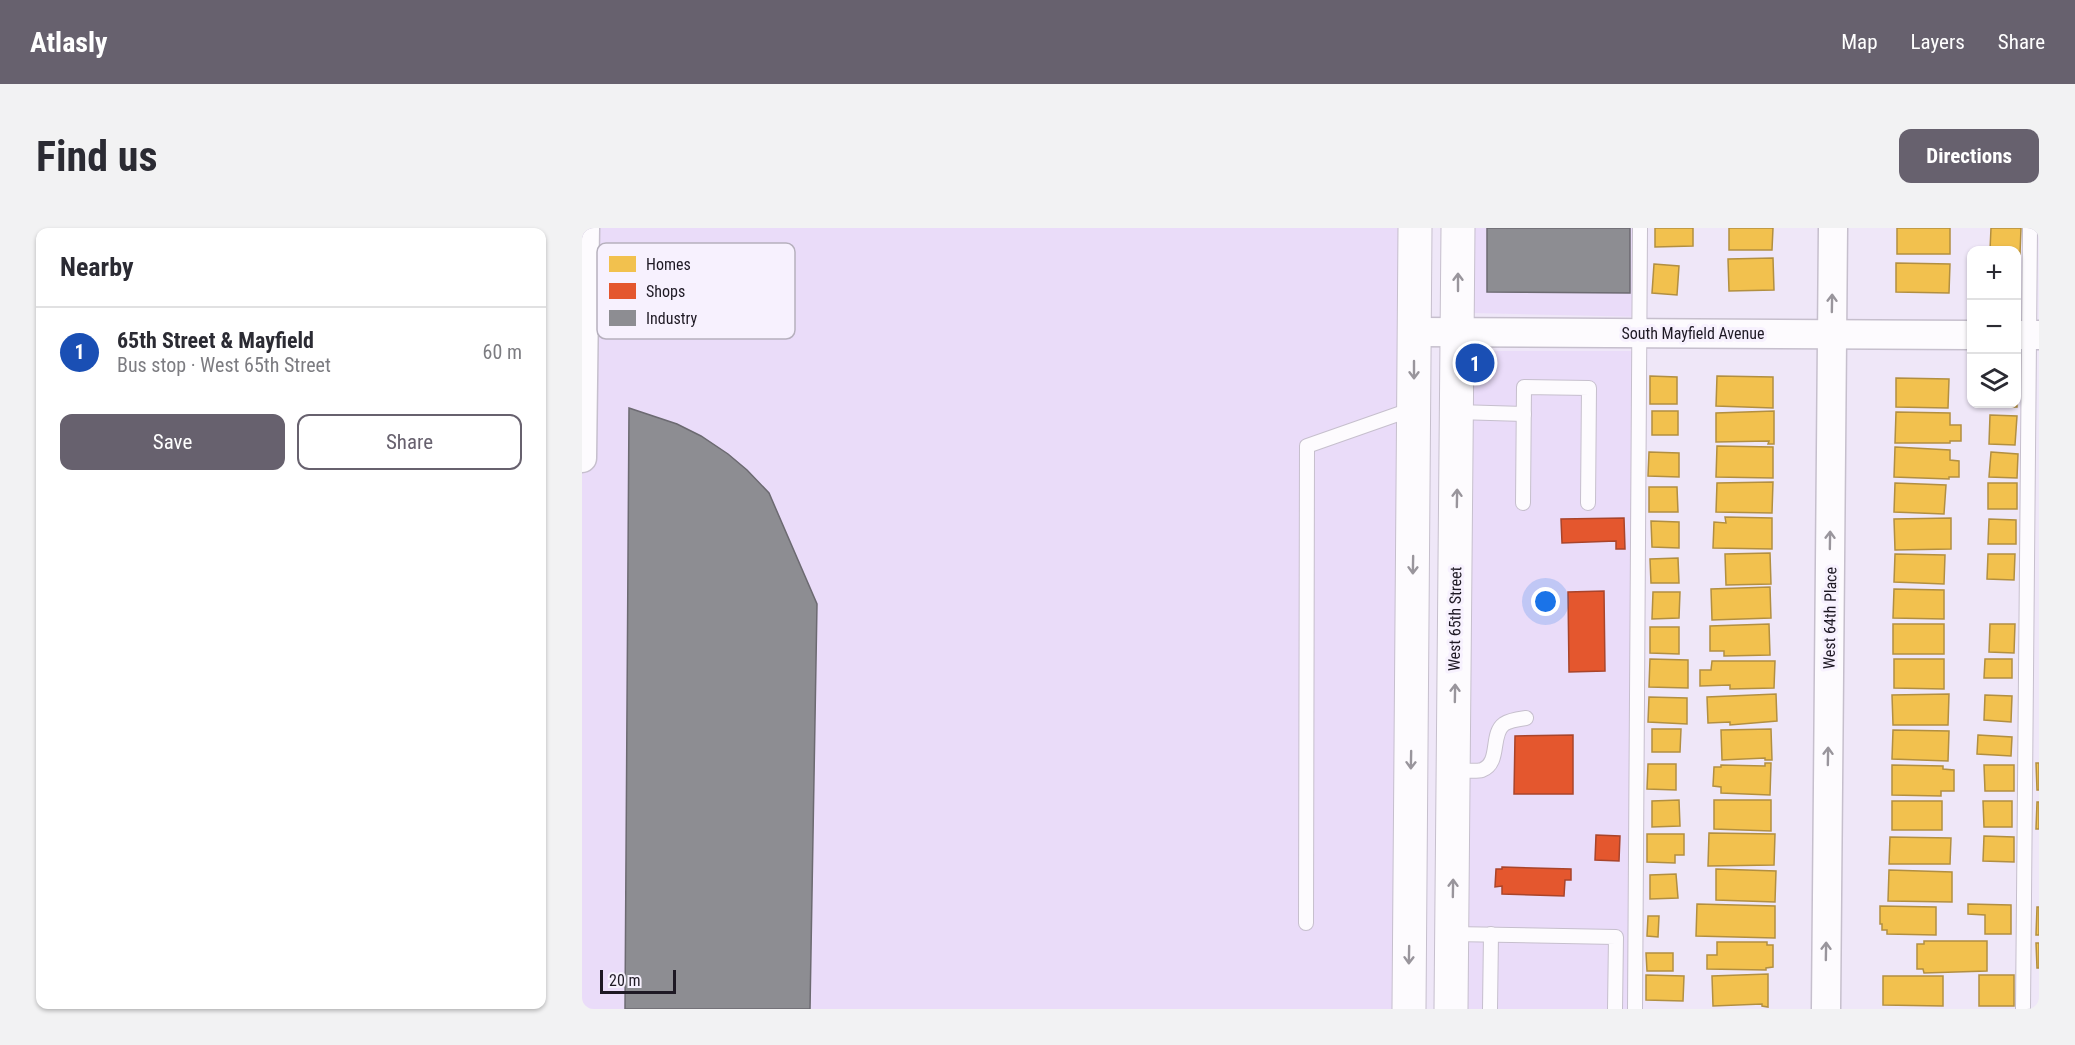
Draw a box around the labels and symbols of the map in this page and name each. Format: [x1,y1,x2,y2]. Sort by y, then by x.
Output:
legend [597,243,795,339]
text: Homes [646,255,691,274]
one-way arrow [1452,272,1464,292]
text: Shops [646,282,685,301]
one-way arrow [1827,293,1838,313]
text: Industry [646,309,697,328]
street label: South Mayfield Avenue [1621,324,1765,343]
pin: 1 [1456,340,1494,386]
one-way arrow [1408,360,1420,380]
one-way arrow [1451,488,1463,508]
one-way arrow [1824,530,1836,550]
one-way arrow [1407,555,1418,575]
street label: West 65th Street [1445,566,1465,671]
street label: West 64th Place [1820,567,1840,669]
your location [1531,587,1560,616]
one-way arrow [1449,683,1461,703]
one-way arrow [1822,746,1834,766]
one-way arrow [1405,750,1417,770]
one-way arrow [1447,878,1458,898]
one-way arrow [1821,941,1832,961]
one-way arrow [1403,945,1415,965]
scale bar [600,967,676,994]

